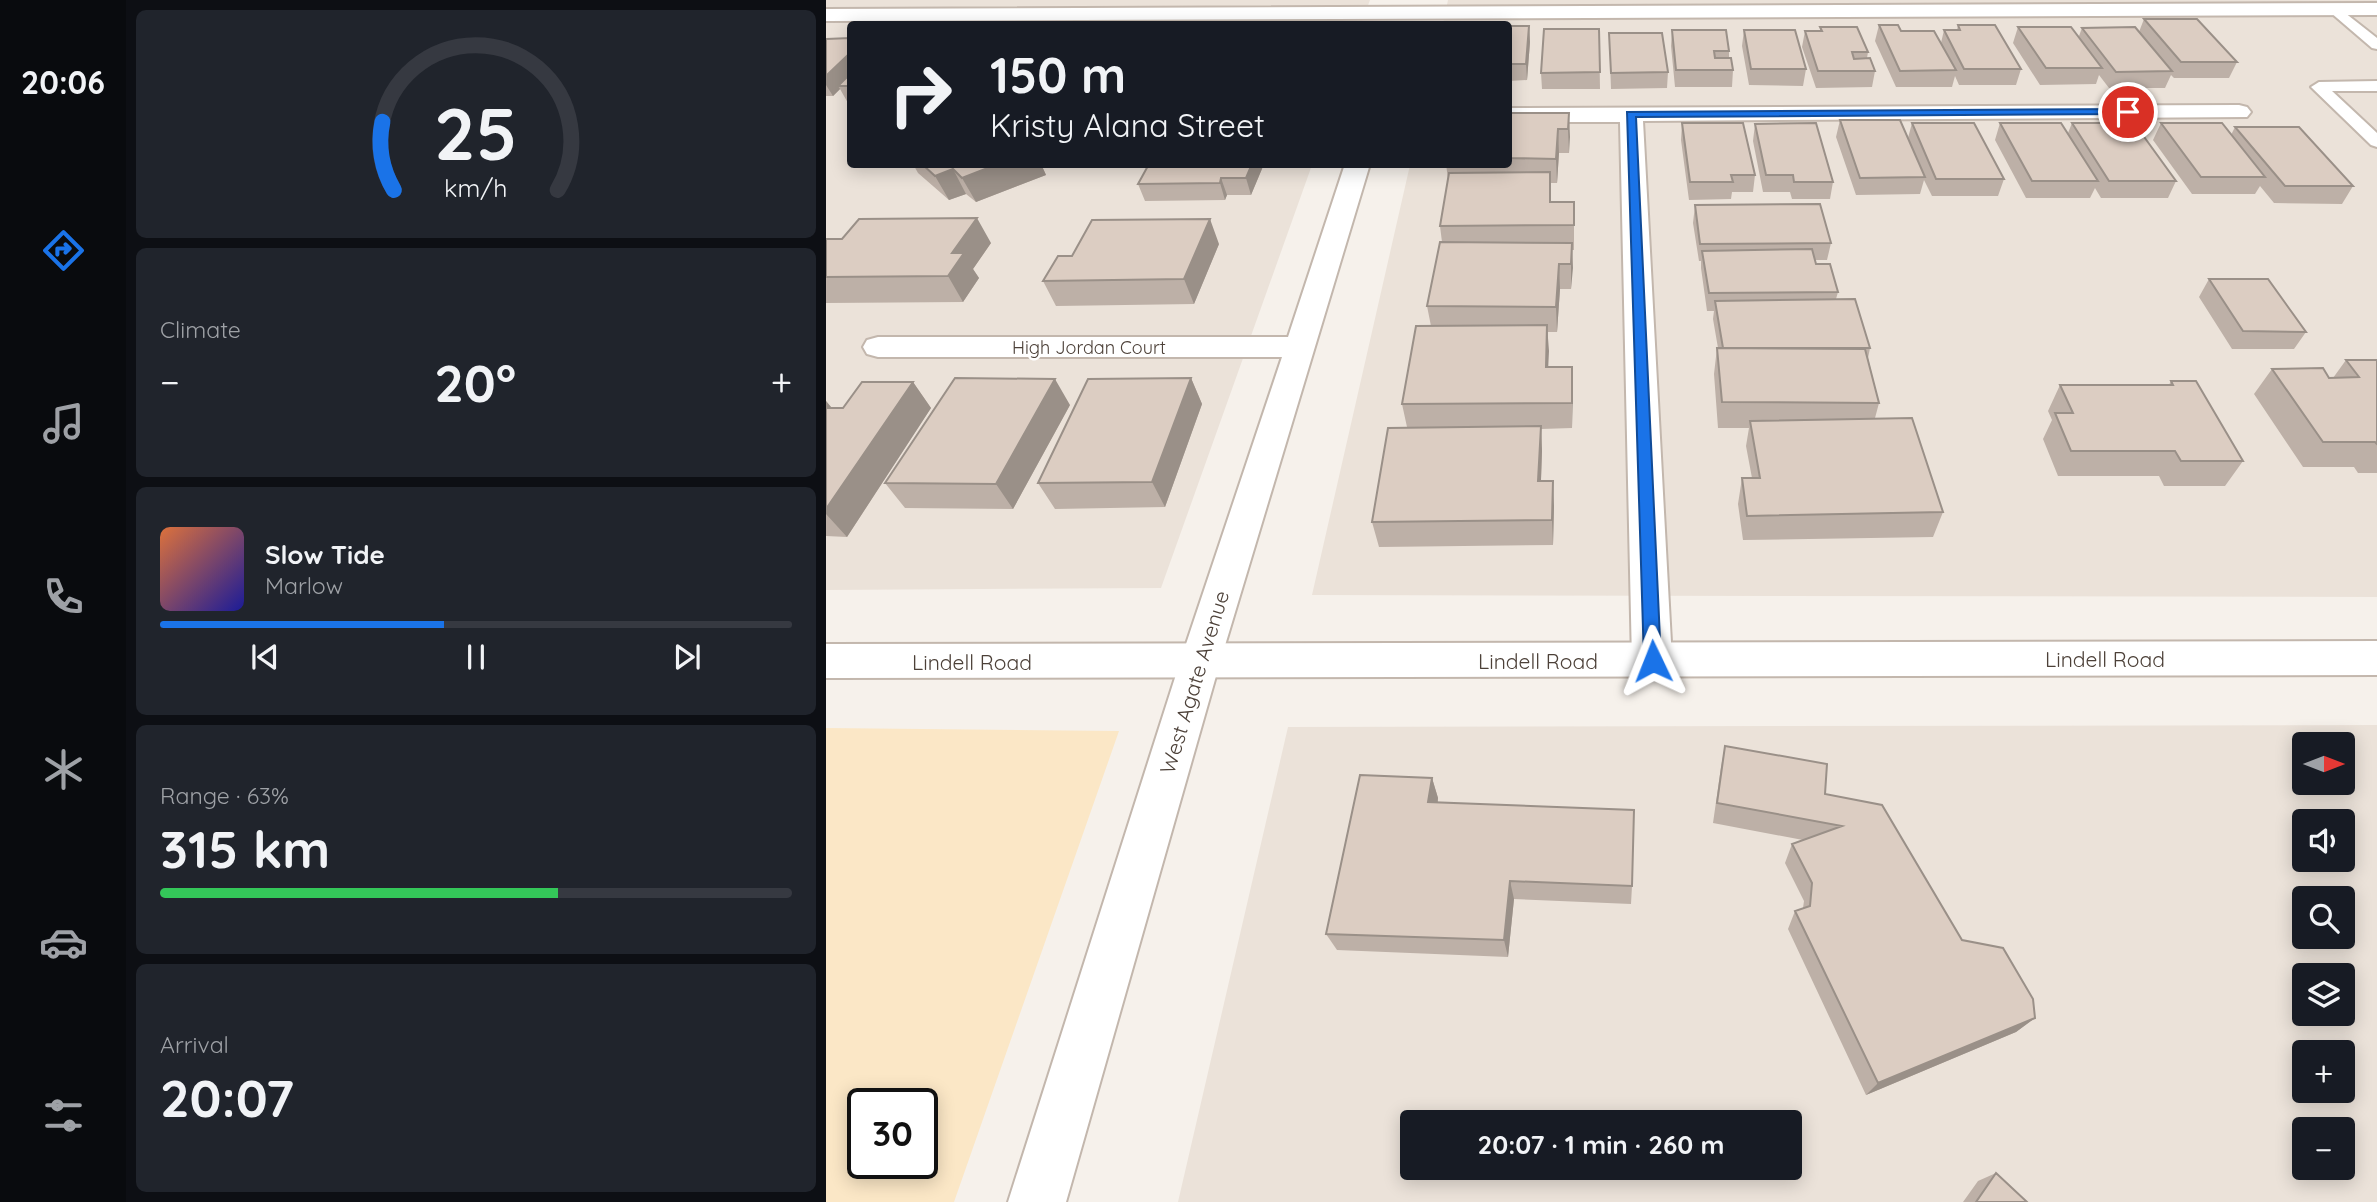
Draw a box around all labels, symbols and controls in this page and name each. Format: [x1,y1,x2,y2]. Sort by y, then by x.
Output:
text: 150 m [990,44,1126,105]
icon: right [875,49,966,140]
text: 20:06 [21,62,105,102]
pin [2098,82,2158,142]
text: 25 [434,88,518,179]
icon: arrive [2109,93,2147,131]
text: Kristy Alana Street [990,105,1265,145]
text: km/h [444,172,508,203]
icon: directions [39,226,88,275]
text: Climate [160,315,241,344]
street label: High Jordan Court [1012,336,1166,359]
text: 20° [434,350,516,415]
text: − [160,358,180,406]
text: + [771,358,792,406]
icon: music [39,399,88,448]
text: Slow Tide [265,538,385,571]
text: Marlow [265,571,343,600]
icon: phone [39,572,88,621]
street label: West Agate Avenue [1154,587,1234,777]
position arrow [1616,624,1690,698]
icon: previous [246,638,284,676]
icon: pause [457,638,495,676]
icon: next [668,638,706,676]
street label: Lindell Road [2045,646,2165,672]
street label: Lindell Road [1478,648,1598,674]
street label: Lindell Road [912,649,1032,675]
north arrow [2292,732,2356,794]
map controls [2292,732,2355,1180]
icon: climate [39,745,88,794]
text: Range · 63% [160,781,289,810]
button: sound [2292,809,2355,872]
text: 315 km [160,816,330,881]
button: search [2292,886,2355,949]
icon: car [39,918,88,967]
button: layers [2292,963,2355,1026]
text: Arrival [160,1030,229,1059]
button: + [2292,1040,2355,1103]
text: 20:07 [160,1065,294,1130]
speed limit sign: 30 [847,1088,938,1179]
icon: filters [39,1091,88,1140]
button: − [2292,1117,2355,1180]
text: 20:07 · 1 min · 260 m [1477,1128,1725,1161]

